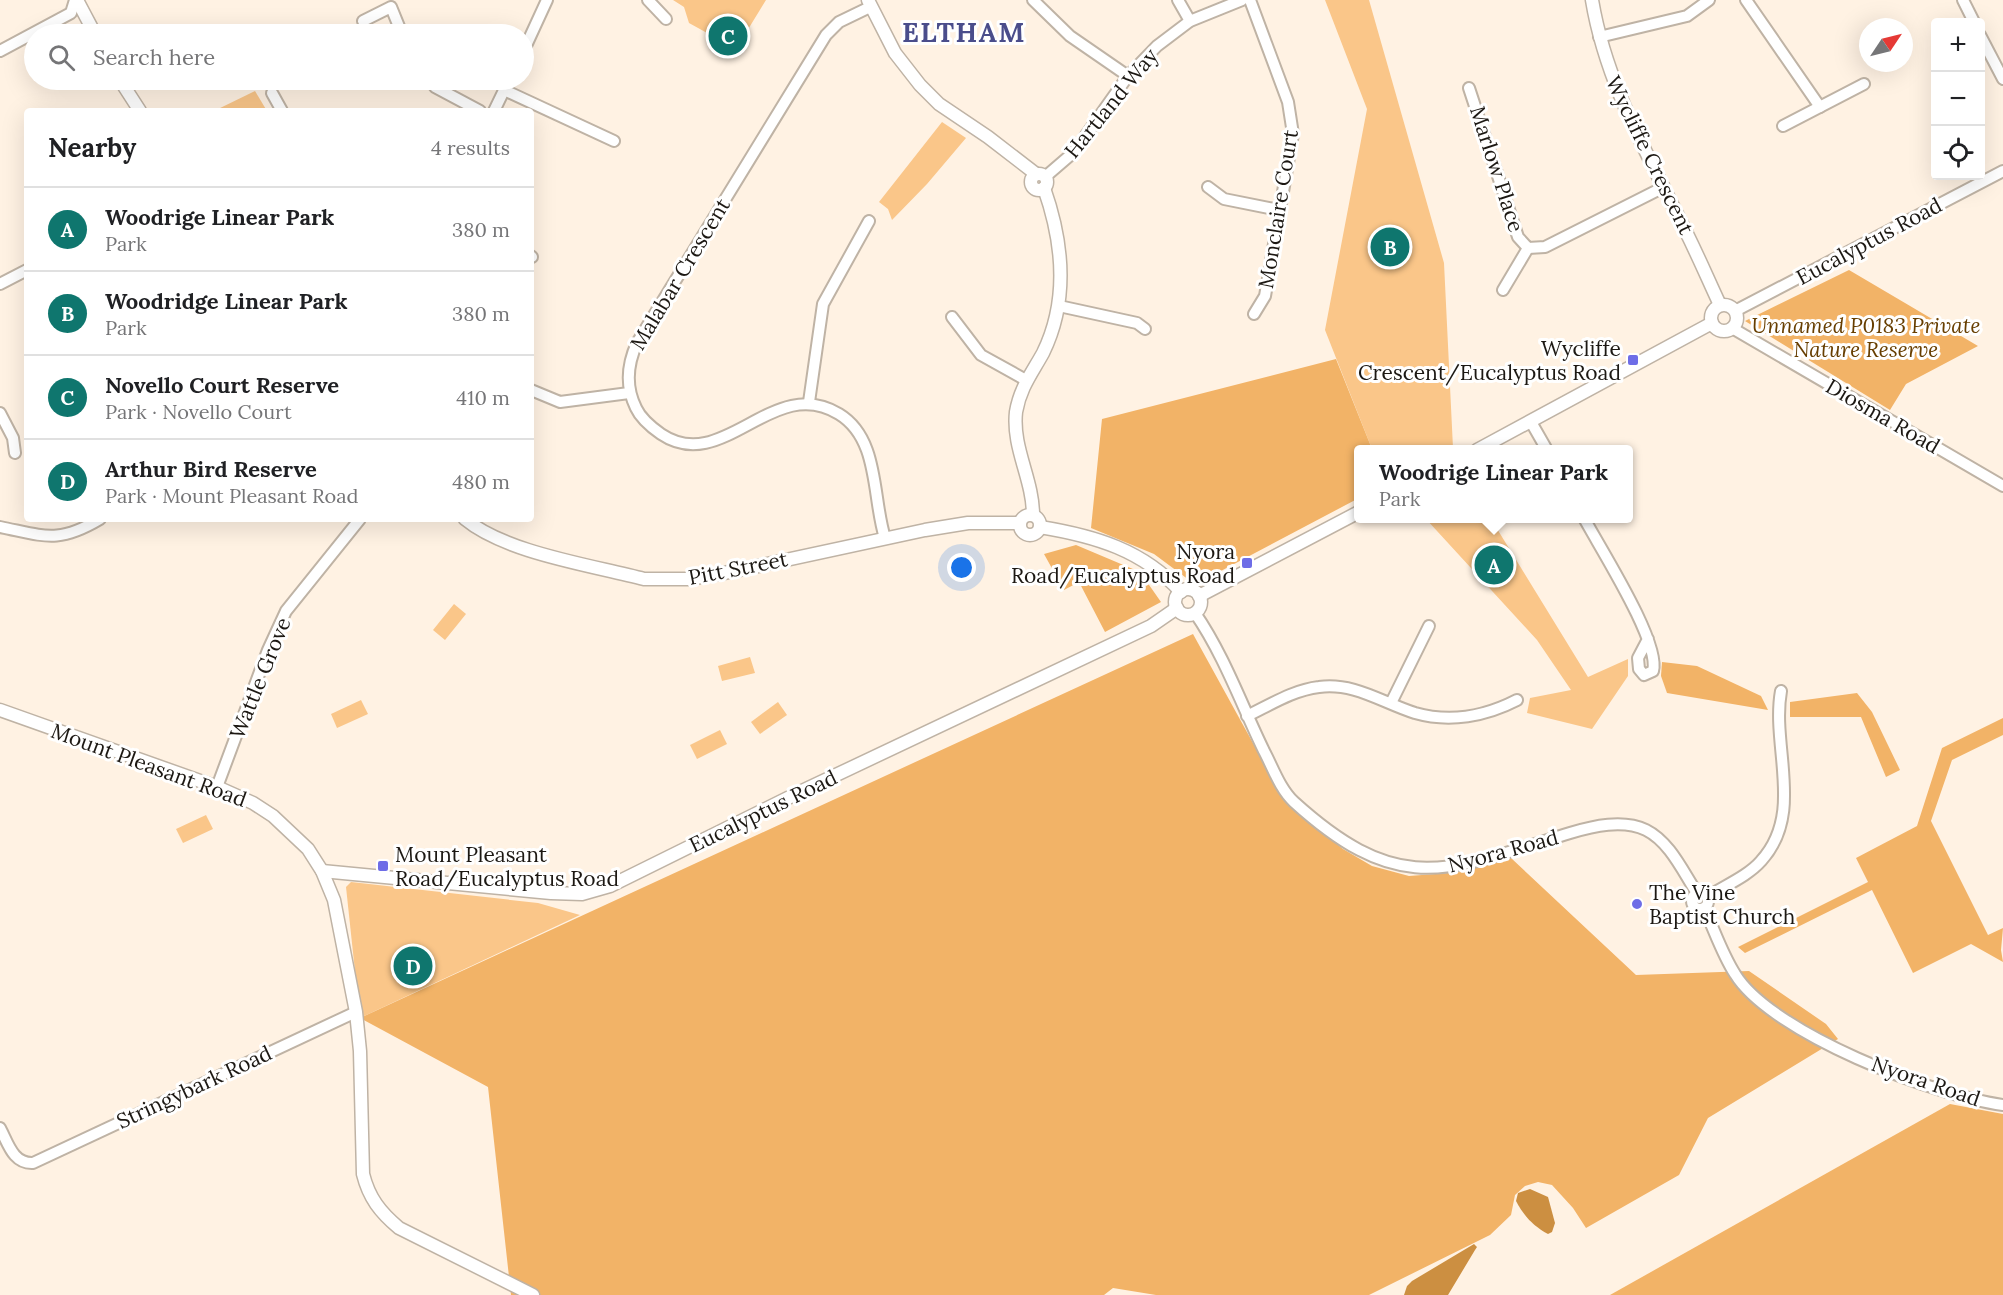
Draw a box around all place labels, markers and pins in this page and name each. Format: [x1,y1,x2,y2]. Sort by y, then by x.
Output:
pin: C [708,14,748,58]
pin: B [1370,224,1410,270]
place label: Wycliffe Crescent/Eucalyptus Road [1358,335,1621,386]
marker: Wycliffe Crescent/Eucalyptus Road [1626,353,1640,367]
place label: Nyora Road/Eucalyptus Road [1011,538,1235,589]
pin: A [1474,542,1514,588]
marker: Nyora Road/Eucalyptus Road [1240,556,1254,570]
place label: Mount Pleasant Road/Eucalyptus Road [395,841,619,892]
marker: Mount Pleasant Road/Eucalyptus Road [376,859,390,873]
place label: The Vine Baptist Church [1649,879,1795,930]
marker: The Vine Baptist Church [1630,897,1644,911]
pin: D [394,944,432,988]

